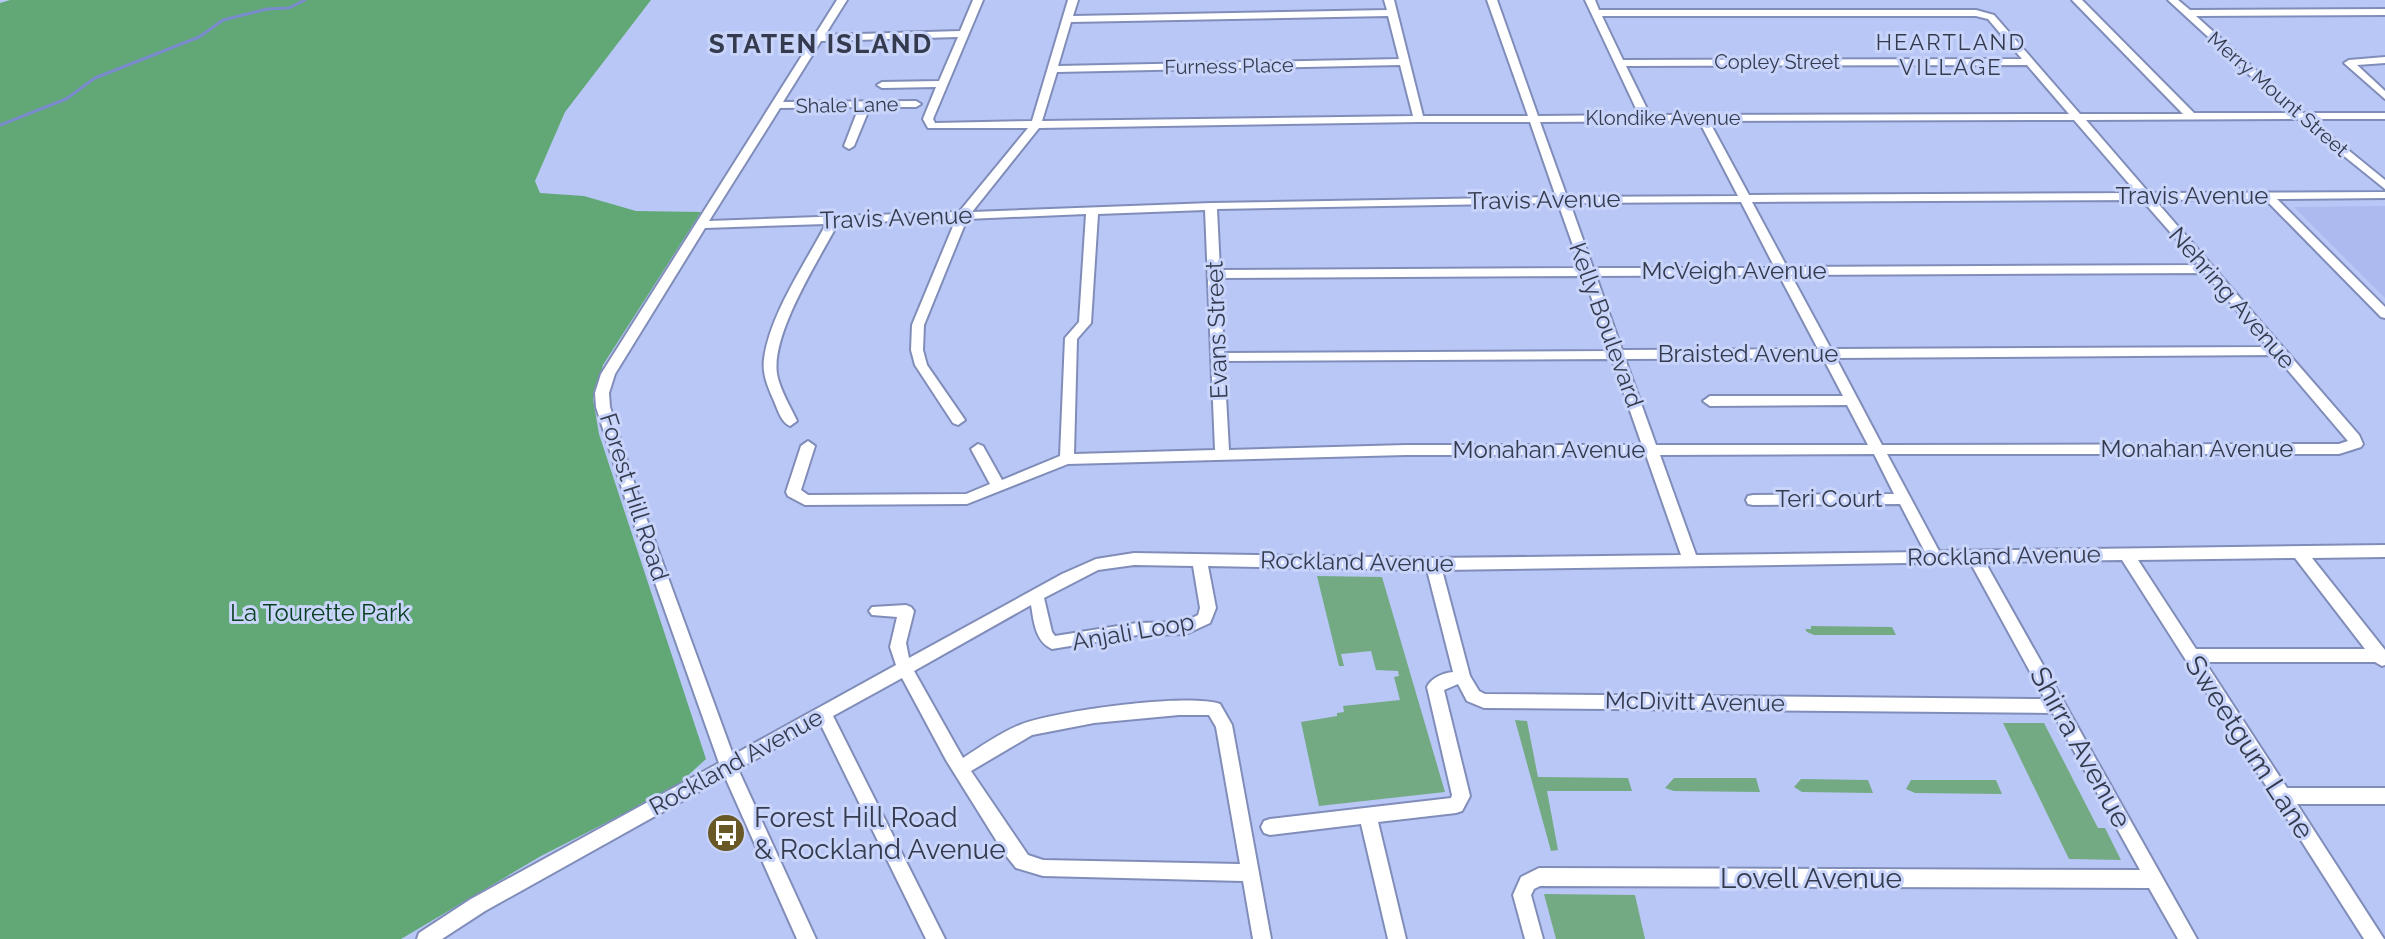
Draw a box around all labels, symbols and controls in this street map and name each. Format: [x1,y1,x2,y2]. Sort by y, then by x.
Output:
street label: Merry Mount Street [2203,26,2353,162]
district label: STATEN ISLAND [709,29,933,59]
district label: HEARTLAND VILLAGE [1876,29,2026,80]
street label: Copley Street [1714,50,1840,74]
street label: Furness Place [1164,53,1294,79]
street label: Shale Lane [795,92,899,118]
street label: Klondike Avenue [1585,106,1741,130]
street label: Travis Avenue [2116,181,2268,210]
street label: Travis Avenue [1467,184,1621,215]
street label: Travis Avenue [819,200,973,235]
street label: Nehring Avenue [2163,221,2302,375]
street label: Kelly Boulevard [1563,238,1650,411]
street label: McVeigh Avenue [1641,256,1827,285]
street label: Evans Street [1200,261,1233,399]
street label: Braisted Avenue [1658,339,1838,368]
street label: Forest Hill Road [594,409,675,584]
street label: Monahan Avenue [2101,434,2293,463]
street label: Monahan Avenue [1453,435,1645,464]
street label: Teri Court [1775,484,1883,513]
street label: Rockland Avenue [1907,539,2101,572]
street label: Rockland Avenue [1260,545,1454,578]
park label: La Tourette Park [230,598,410,627]
street label: Anjali Loop [1069,606,1196,657]
street label: Sweetgum Lane [2178,649,2321,845]
street label: Shirra Avenue [2023,661,2138,833]
street label: McDivitt Avenue [1605,685,1785,718]
street label: Rockland Avenue [644,702,827,821]
place label: Forest Hill Road & Rockland Avenue [754,801,1006,866]
bus stop icon: Forest Hill Road & Rockland Avenue [705,812,747,854]
street label: Lovell Avenue [1720,862,1902,895]

